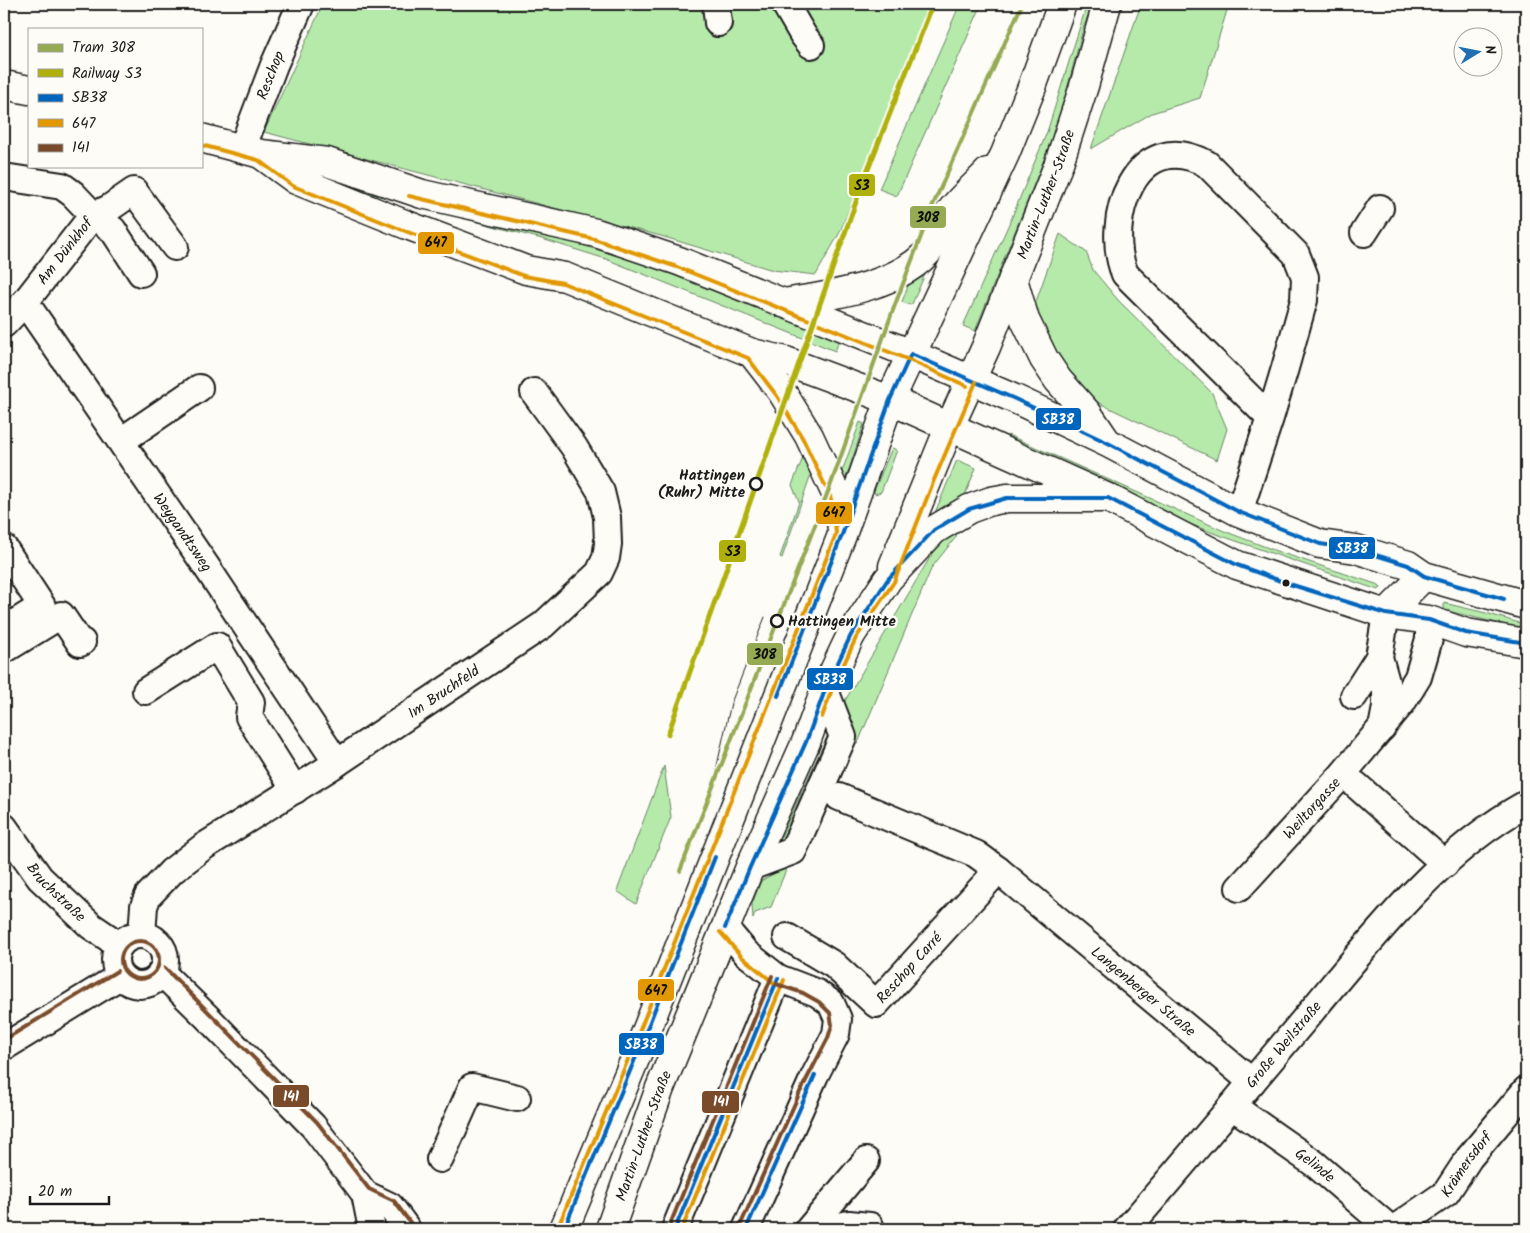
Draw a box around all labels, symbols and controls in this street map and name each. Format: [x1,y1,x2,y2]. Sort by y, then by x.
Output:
legend [28,28,202,168]
north arrow [1452,28,1502,78]
text: Tram 308 [72,36,136,60]
text: N [1478,44,1501,56]
street label: Reschop [251,47,292,103]
text: Railway S3 [72,62,142,86]
text: SB38 [72,86,108,110]
text: 647 [72,112,97,136]
street label: Martin-Luther-Straße [1011,126,1082,263]
text: 141 [72,136,90,160]
line badge: S3 [848,173,876,197]
text: S3 [854,175,870,197]
line badge: 308 [909,205,947,229]
text: 308 [915,207,940,229]
street label: Am Dünkhof [32,212,100,290]
line badge: 647 [417,231,455,255]
text: 647 [425,232,447,254]
line badge: SB38 [1035,407,1082,431]
text: SB38 [1042,409,1075,431]
place label: Hattingen (Ruhr) Mitte [658,464,746,505]
marker: Hattingen (Ruhr) Mitte [749,477,763,491]
street label: Weygandtsweg [146,488,218,577]
line badge: 647 [815,501,853,525]
text: 647 [823,502,845,524]
line badge: SB38 [1328,536,1376,560]
text: SB38 [1336,538,1369,560]
line badge: S3 [718,539,747,563]
text: S3 [725,541,741,563]
unlabelled marker [1281,578,1291,588]
place label: Hattingen Mitte [788,610,897,634]
marker: Hattingen Mitte [770,614,784,628]
line badge: 308 [746,642,784,666]
text: 308 [752,644,777,666]
street label: Im Bruchfeld [403,659,485,725]
line badge: SB38 [806,667,854,691]
text: SB38 [814,669,847,691]
street label: Weiltorgasse [1278,772,1347,845]
street label: Bruchstraße [20,858,91,929]
street label: Reschop Carré [871,926,950,1010]
street label: Langenberger Straße [1085,941,1201,1043]
line badge: 647 [637,978,675,1002]
text: 647 [645,980,667,1002]
street label: Große Weilstraße [1240,996,1328,1094]
line badge: SB38 [618,1032,665,1056]
text: SB38 [625,1034,658,1056]
street label: Martin-Luther-Straße [610,1067,679,1205]
line badge: 141 [272,1084,310,1108]
text: 141 [283,1086,300,1108]
line badge: 141 [701,1090,740,1114]
text: 141 [713,1091,730,1113]
street label: Krämersdorf [1435,1126,1500,1203]
street label: Gelinde [1290,1142,1340,1189]
scale bar [30,1173,109,1205]
text: 20 m [38,1180,72,1204]

